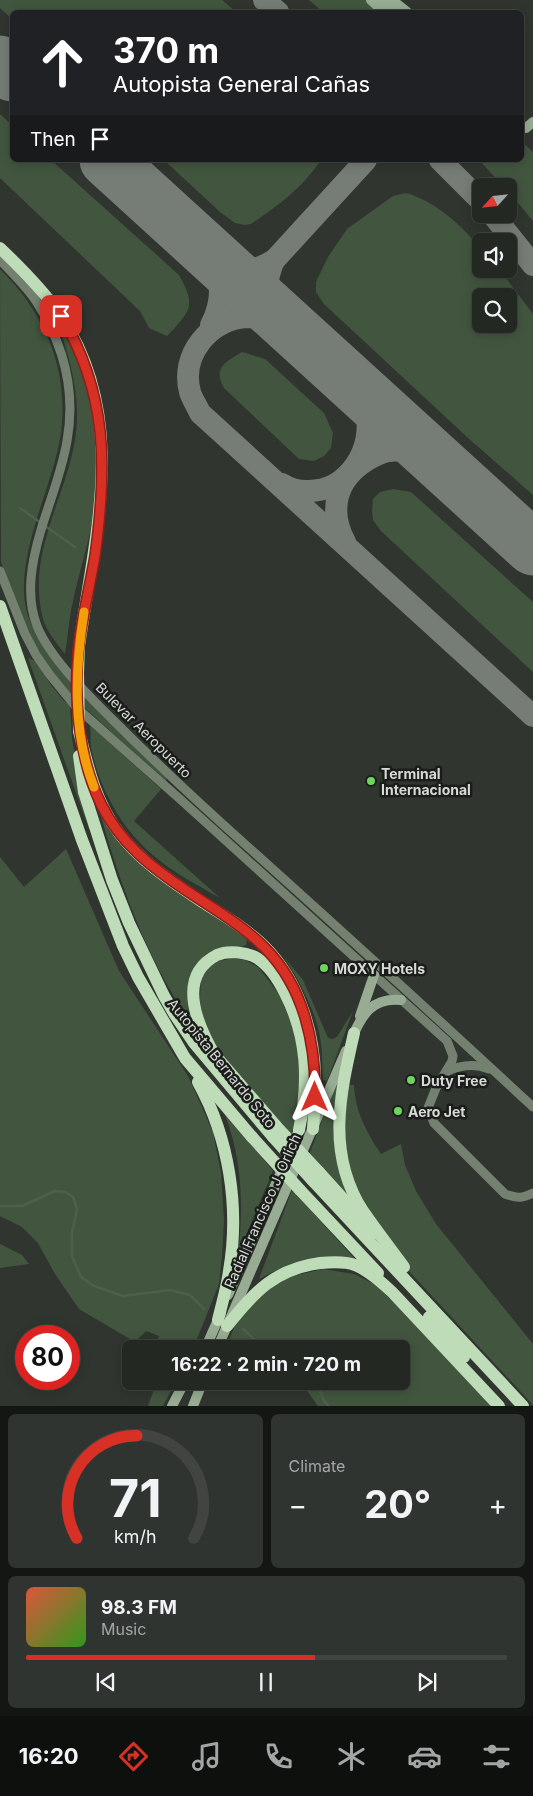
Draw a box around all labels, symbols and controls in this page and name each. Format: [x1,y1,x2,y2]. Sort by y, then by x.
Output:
text: 370 m [113,29,219,71]
icon: ahead [30,30,95,95]
text: Autopista General Cañas [113,71,370,97]
icon: arrive [86,125,114,153]
text: Then [30,128,76,151]
north arrow [472,178,518,222]
map controls [472,178,517,333]
button: sound [472,233,517,278]
button: search [472,288,517,333]
pin [40,295,82,337]
icon: arrive [47,302,75,330]
street label: Bulevar Aeropuerto [93,679,195,781]
place label: Terminal Internacional [381,765,471,798]
marker: Terminal Internacional [365,775,377,787]
place label: MOXY Hotels [334,960,425,977]
marker: MOXY Hotels [318,962,330,974]
street label: Autopista Bernardo Soto [165,995,279,1131]
position arrow [288,1070,340,1122]
place label: Duty Free [421,1072,487,1089]
marker: Duty Free [405,1074,417,1086]
place label: Aero Jet [408,1103,465,1120]
marker: Aero Jet [392,1105,404,1117]
street label: Radial Francisco J. Orlich [220,1131,304,1291]
speed limit sign: 80 [15,1325,80,1390]
text: 16:22 · 2 min · 720 m [171,1353,361,1376]
text: Climate [289,1456,345,1476]
text: 71 [109,1467,162,1530]
text: 20° [364,1481,431,1527]
text: − [289,1488,307,1522]
text: + [488,1488,507,1522]
text: km/h [114,1526,156,1547]
text: 98.3 FM [101,1596,177,1619]
text: Music [101,1619,146,1639]
icon: previous [92,1668,120,1696]
icon: pause [252,1668,280,1696]
icon: next [413,1668,441,1696]
icon: directions [116,1739,151,1774]
icon: music [189,1739,224,1774]
icon: phone [261,1739,296,1774]
icon: climate [334,1739,369,1774]
icon: car [407,1739,442,1774]
icon: filters [479,1739,514,1774]
text: 16:20 [19,1743,79,1769]

